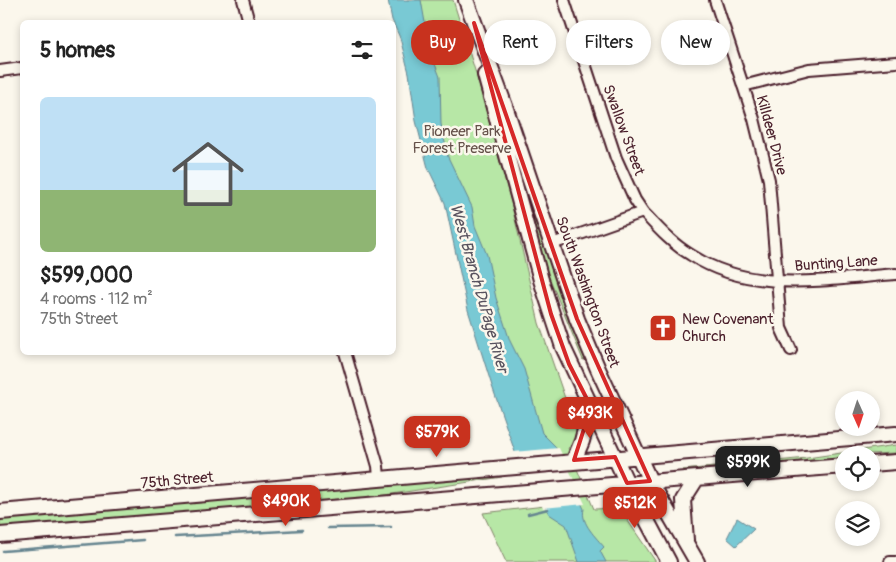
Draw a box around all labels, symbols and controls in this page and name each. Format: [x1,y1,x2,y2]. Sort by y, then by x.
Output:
chip: Buy [411,20,474,65]
chip: Rent [484,20,556,65]
chip: Filters [566,20,651,65]
chip: New [661,20,730,65]
icon: filters [348,36,376,64]
text: 5 homes [40,37,115,64]
street label: Swallow Street [598,82,649,179]
street label: Killdeer Drive [752,93,791,178]
park label: Pioneer Park Forest Preserve [413,122,512,158]
icon: home [163,129,253,219]
water label: West Branch DuPage River [445,202,513,377]
street label: South Washington Street [551,214,624,371]
street label: Bunting Lane [794,251,879,276]
text: $599,000 [40,262,133,289]
text: 4 rooms · 112 m² [40,289,153,309]
text: 75th Street [40,309,118,329]
place label: New Covenant Church [682,310,774,346]
church icon: New Covenant Church [648,313,678,343]
north arrow [835,391,880,436]
map controls [835,391,880,546]
pin: $493K [555,396,625,439]
text: $493K [568,403,612,423]
pin: $579K [402,416,472,458]
text: $579K [415,422,459,442]
pin: $599K [713,446,783,488]
button: locate [835,446,880,491]
text: $599K [726,452,770,472]
street label: 75th Street [140,468,215,493]
pin: $490K [251,484,321,527]
pin: $512K [600,486,670,529]
text: $490K [263,491,309,511]
text: $512K [614,493,656,513]
button: layers [835,501,880,546]

